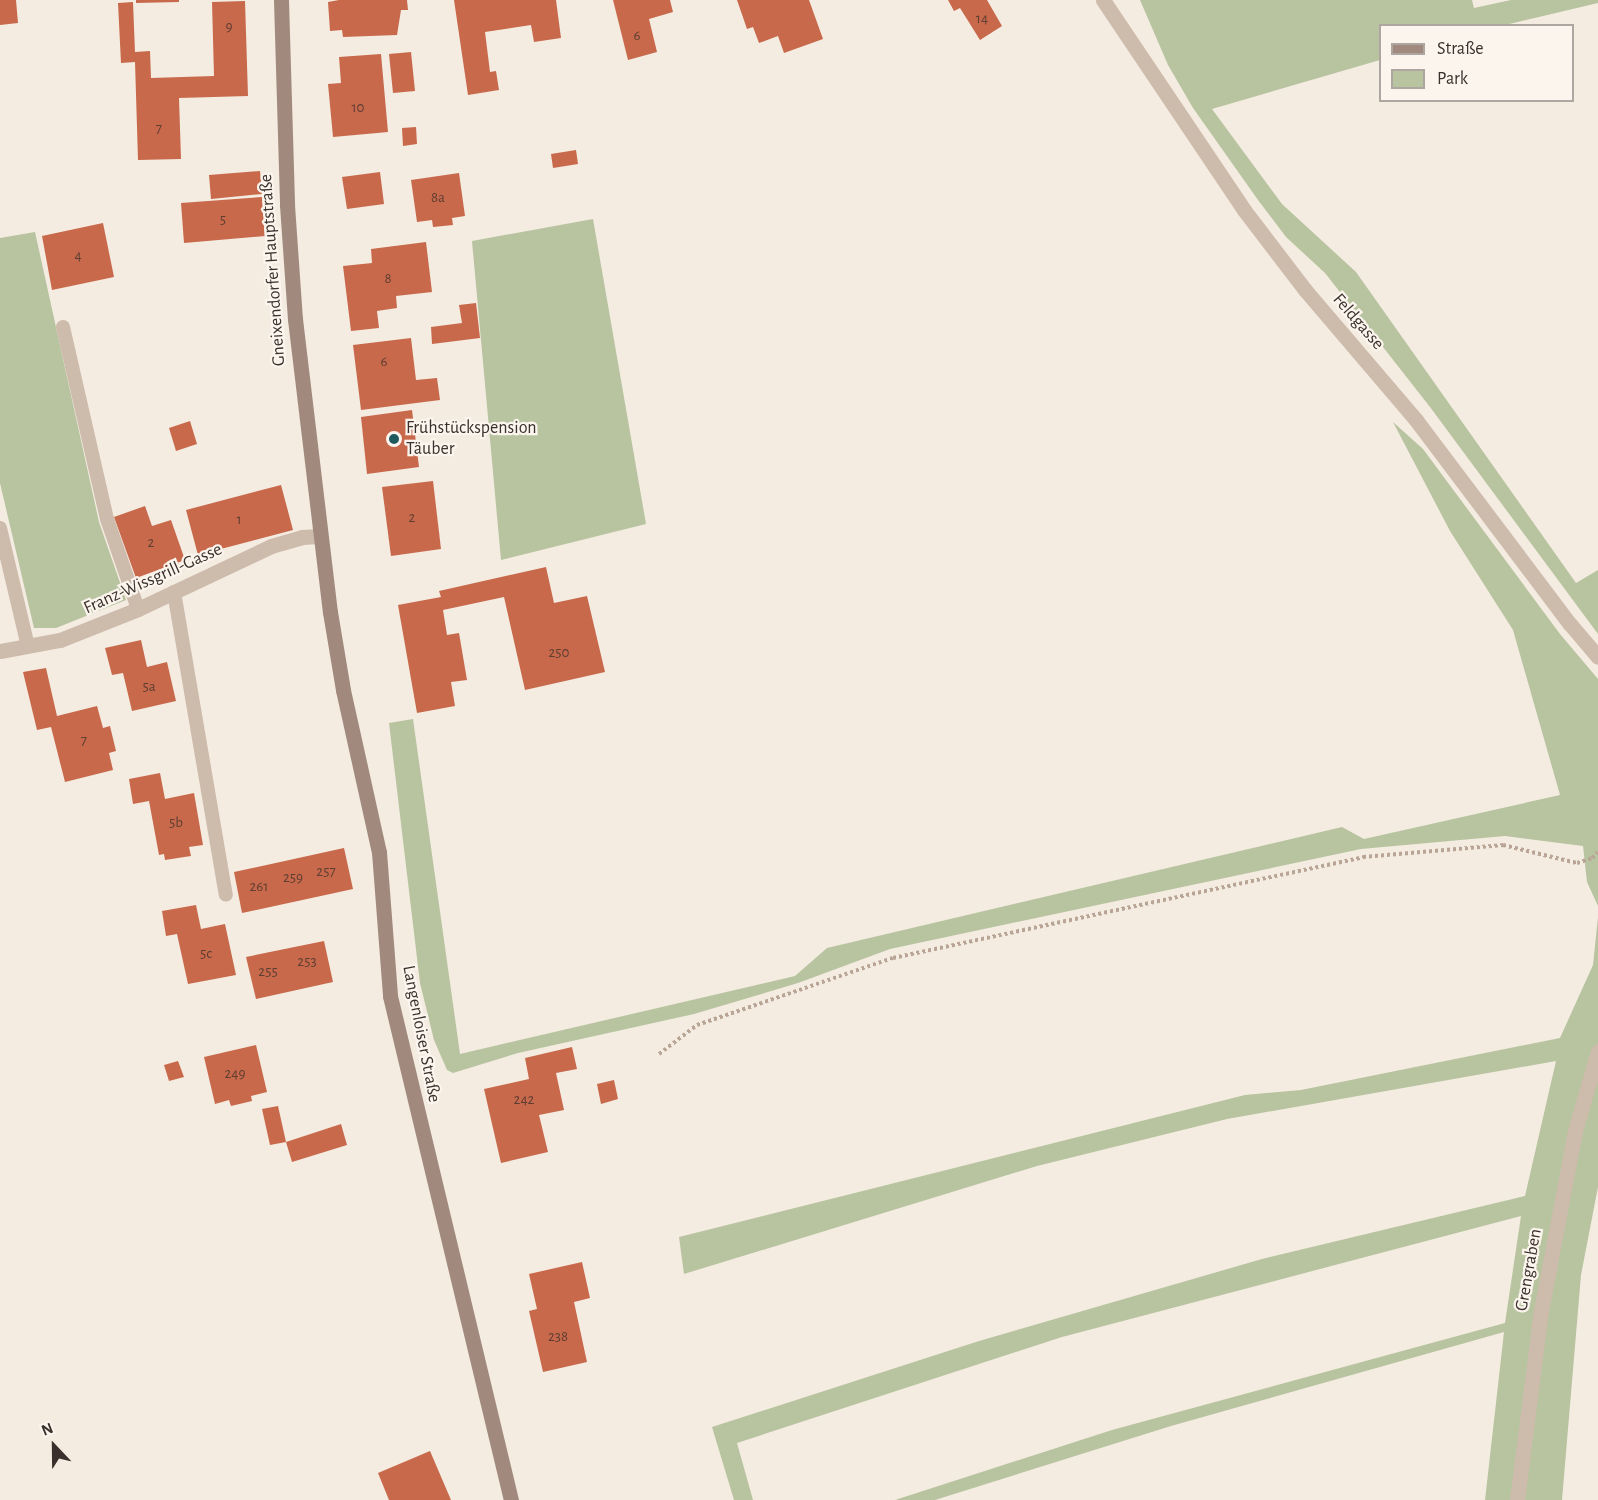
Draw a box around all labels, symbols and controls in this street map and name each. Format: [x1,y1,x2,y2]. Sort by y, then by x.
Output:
house number: 14 [976,10,988,28]
house number: 9 [225,18,233,36]
legend [1379,24,1574,102]
house number: 6 [633,27,641,45]
text: Straße [1437,40,1483,58]
text: Park [1437,70,1468,88]
house number: 10 [351,99,365,117]
house number: 7 [156,120,162,138]
street label: Gneixendorfer Hauptstraße [256,173,290,367]
house number: 8a [431,189,445,207]
house number: 5 [220,211,226,229]
house number: 4 [74,247,82,265]
house number: 8 [384,270,392,288]
street label: Feldgasse [1328,289,1388,355]
house number: 6 [380,353,388,371]
place label: Frühstückspension Täuber [406,418,537,460]
marker: Frühstückspension Täuber [387,432,401,446]
house number: 2 [409,509,415,527]
house number: 1 [236,511,242,529]
house number: 2 [148,534,154,552]
street label: Franz-Wissgrill-Gasse [80,539,226,619]
house number: 250 [548,644,570,662]
house number: 5a [142,678,156,696]
house number: 7 [81,732,87,750]
house number: 5b [169,814,183,832]
house number: 257 [316,863,336,881]
house number: 259 [283,869,303,887]
house number: 261 [249,878,269,896]
house number: 5c [200,945,212,963]
house number: 253 [297,953,317,971]
house number: 255 [258,963,278,981]
street label: Langenloiser Straße [397,964,445,1104]
house number: 249 [224,1065,246,1083]
house number: 242 [514,1091,534,1109]
street label: Grengraben [1511,1227,1547,1313]
house number: 238 [548,1328,568,1346]
north arrow [24,1416,84,1476]
text: N [39,1420,55,1439]

